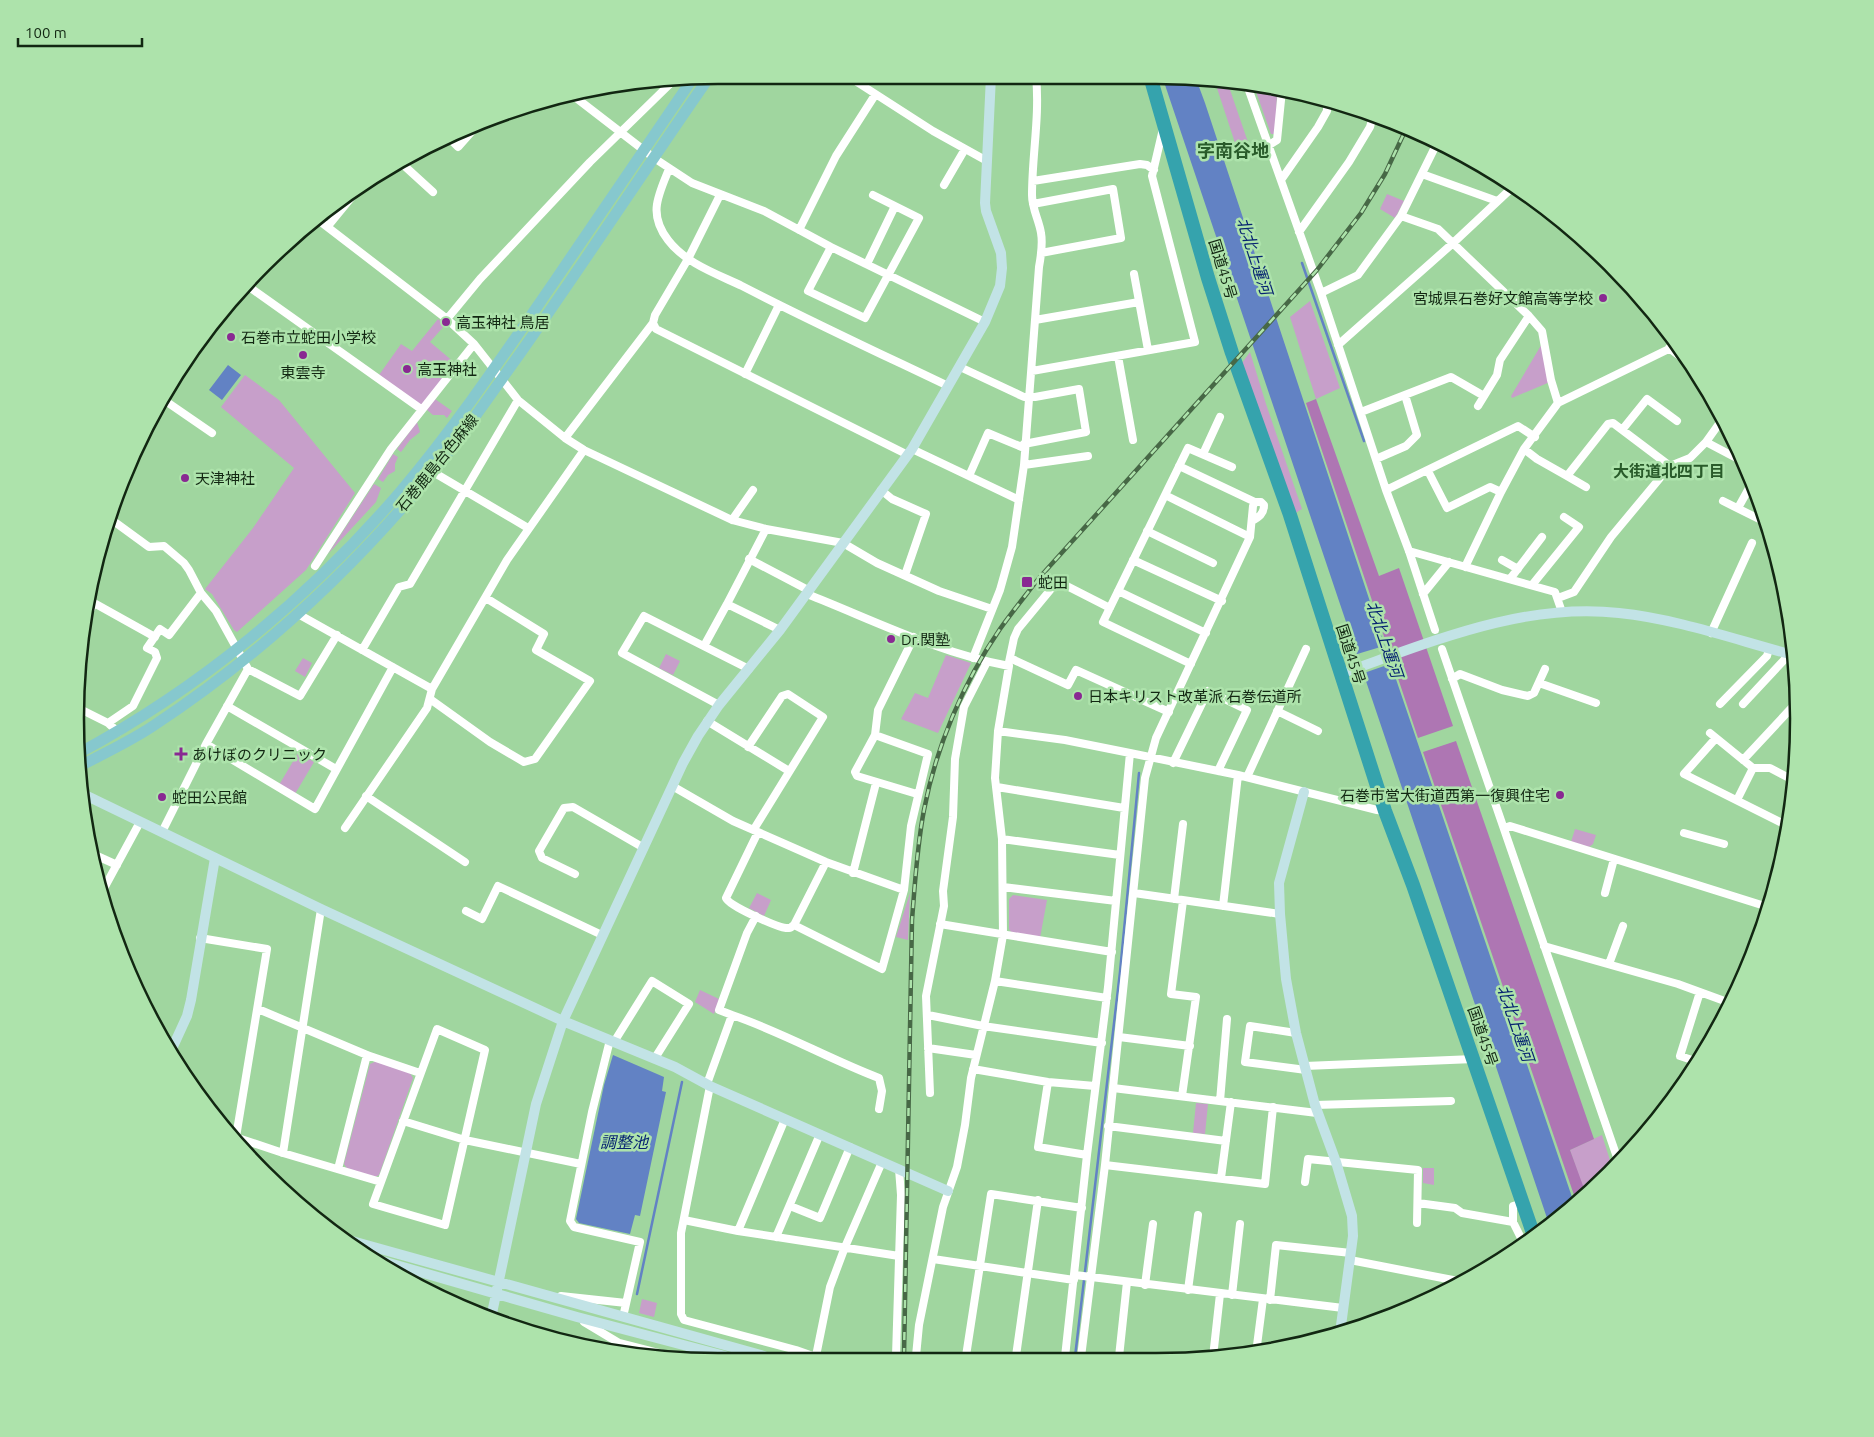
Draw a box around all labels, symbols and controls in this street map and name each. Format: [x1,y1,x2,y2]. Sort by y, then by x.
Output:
scale bar [18,15,141,47]
text: 100 m [25,24,67,41]
district label: 字南谷地 [1197,140,1269,160]
water label: 北北上運河 [1234,215,1277,300]
street label: 国道45号 [1206,237,1240,301]
place label: 宮城県石巻好文館高等学校 [1413,290,1593,307]
marker: 宮城県石巻好文館高等学校 [1597,292,1609,304]
place label: 高玉神社 鳥居 [456,314,549,331]
marker: 高玉神社 鳥居 [440,316,452,328]
place label: 石巻市立蛇田小学校 [241,329,376,346]
marker: 石巻市立蛇田小学校 [225,331,237,343]
marker: 東雲寺 [297,349,309,361]
place label: 高玉神社 [417,361,477,378]
marker: 高玉神社 [401,363,413,375]
place label: 東雲寺 [280,364,326,381]
street label: 石巻鹿島台色麻線 [393,411,481,515]
district label: 大街道北四丁目 [1613,462,1725,480]
place label: 天津神社 [195,470,255,487]
marker: 天津神社 [179,472,191,484]
place label: 蛇田 [1038,574,1068,591]
marker: 蛇田 [1020,575,1034,589]
water label: 北北上運河 [1363,598,1408,683]
street label: 国道45号 [1333,622,1369,686]
place label: Dr.関塾 [901,631,950,648]
marker: Dr.関塾 [885,633,897,645]
place label: 日本キリスト改革派 石巻伝道所 [1088,688,1301,705]
marker: 日本キリスト改革派 石巻伝道所 [1072,690,1084,702]
place label: あけぼのクリニック [192,746,327,763]
marker: あけぼのクリニック [174,747,188,761]
place label: 石巻市営大街道西第一復興住宅 [1340,787,1550,804]
place label: 蛇田公民館 [172,789,247,806]
marker: 石巻市営大街道西第一復興住宅 [1554,789,1566,801]
marker: 蛇田公民館 [156,791,168,803]
water label: 北北上運河 [1494,982,1539,1067]
street label: 国道45号 [1465,1004,1501,1068]
water label: 調整池 [600,1133,650,1151]

